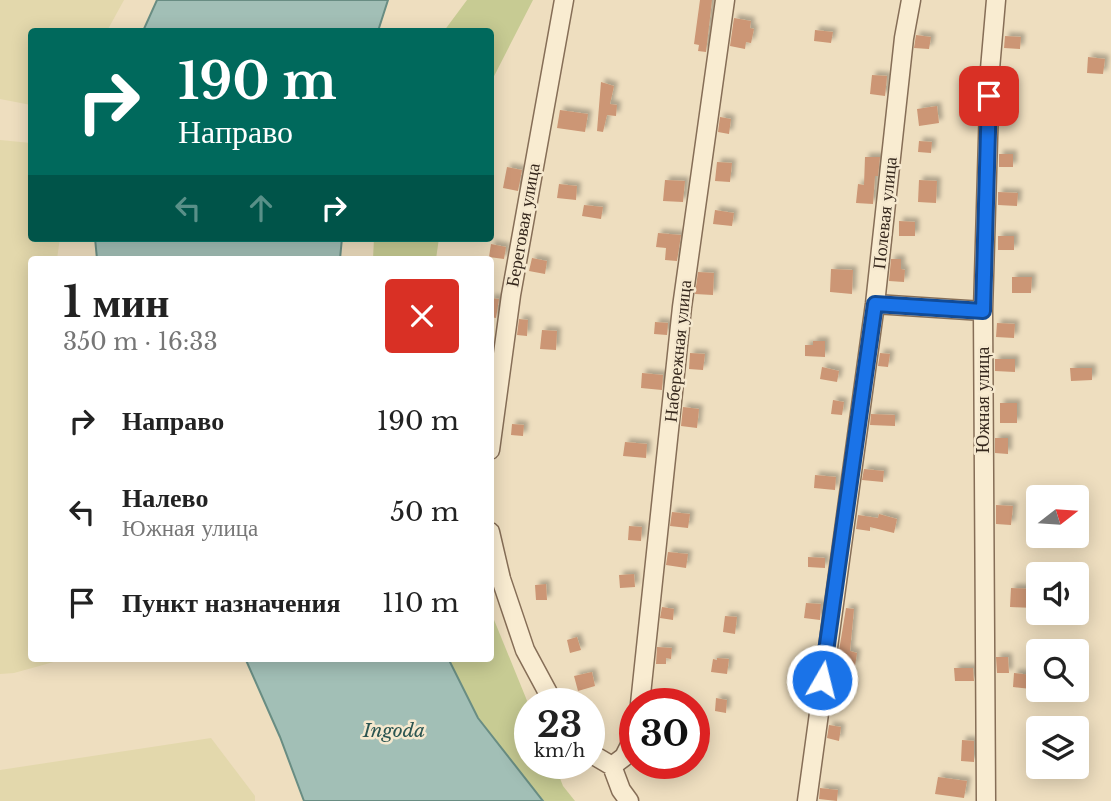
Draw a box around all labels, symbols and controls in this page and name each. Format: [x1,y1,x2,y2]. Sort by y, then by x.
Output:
text: 190 m [178,51,337,112]
icon: right [63,56,154,147]
pin [959,66,1019,126]
icon: arrive [970,77,1008,115]
text: Направо [178,112,293,152]
street label: Полевая улица [868,156,902,270]
street label: Береговая улица [501,161,545,289]
icon: left [169,189,207,227]
icon: ahead [242,189,280,227]
icon: right [315,189,353,227]
text: 1 мин [63,276,170,328]
button: close [385,279,459,353]
street label: Набережная улица [660,279,696,423]
text: 350 m · 16:33 [63,328,218,356]
street label: Южная улица [972,347,994,453]
icon: right [63,402,101,440]
text: Направо [122,405,224,437]
text: 190 m [377,405,459,437]
text: Налево [122,482,208,514]
north arrow [1026,485,1088,548]
map controls [1026,485,1089,779]
icon: left [63,493,101,531]
text: 50 m [390,496,459,528]
text: Южная улица [122,514,258,542]
button: sound [1026,562,1089,625]
icon: arrive [63,584,101,622]
text: Пункт назначения [122,587,340,619]
text: 110 m [382,587,459,619]
button: search [1026,639,1089,702]
position arrow [785,643,859,717]
speed limit sign: 30 [619,688,710,779]
text: 23 [537,703,582,746]
button: layers [1026,716,1089,779]
water label: Ingoda [362,719,425,742]
text: km/h [534,740,585,762]

